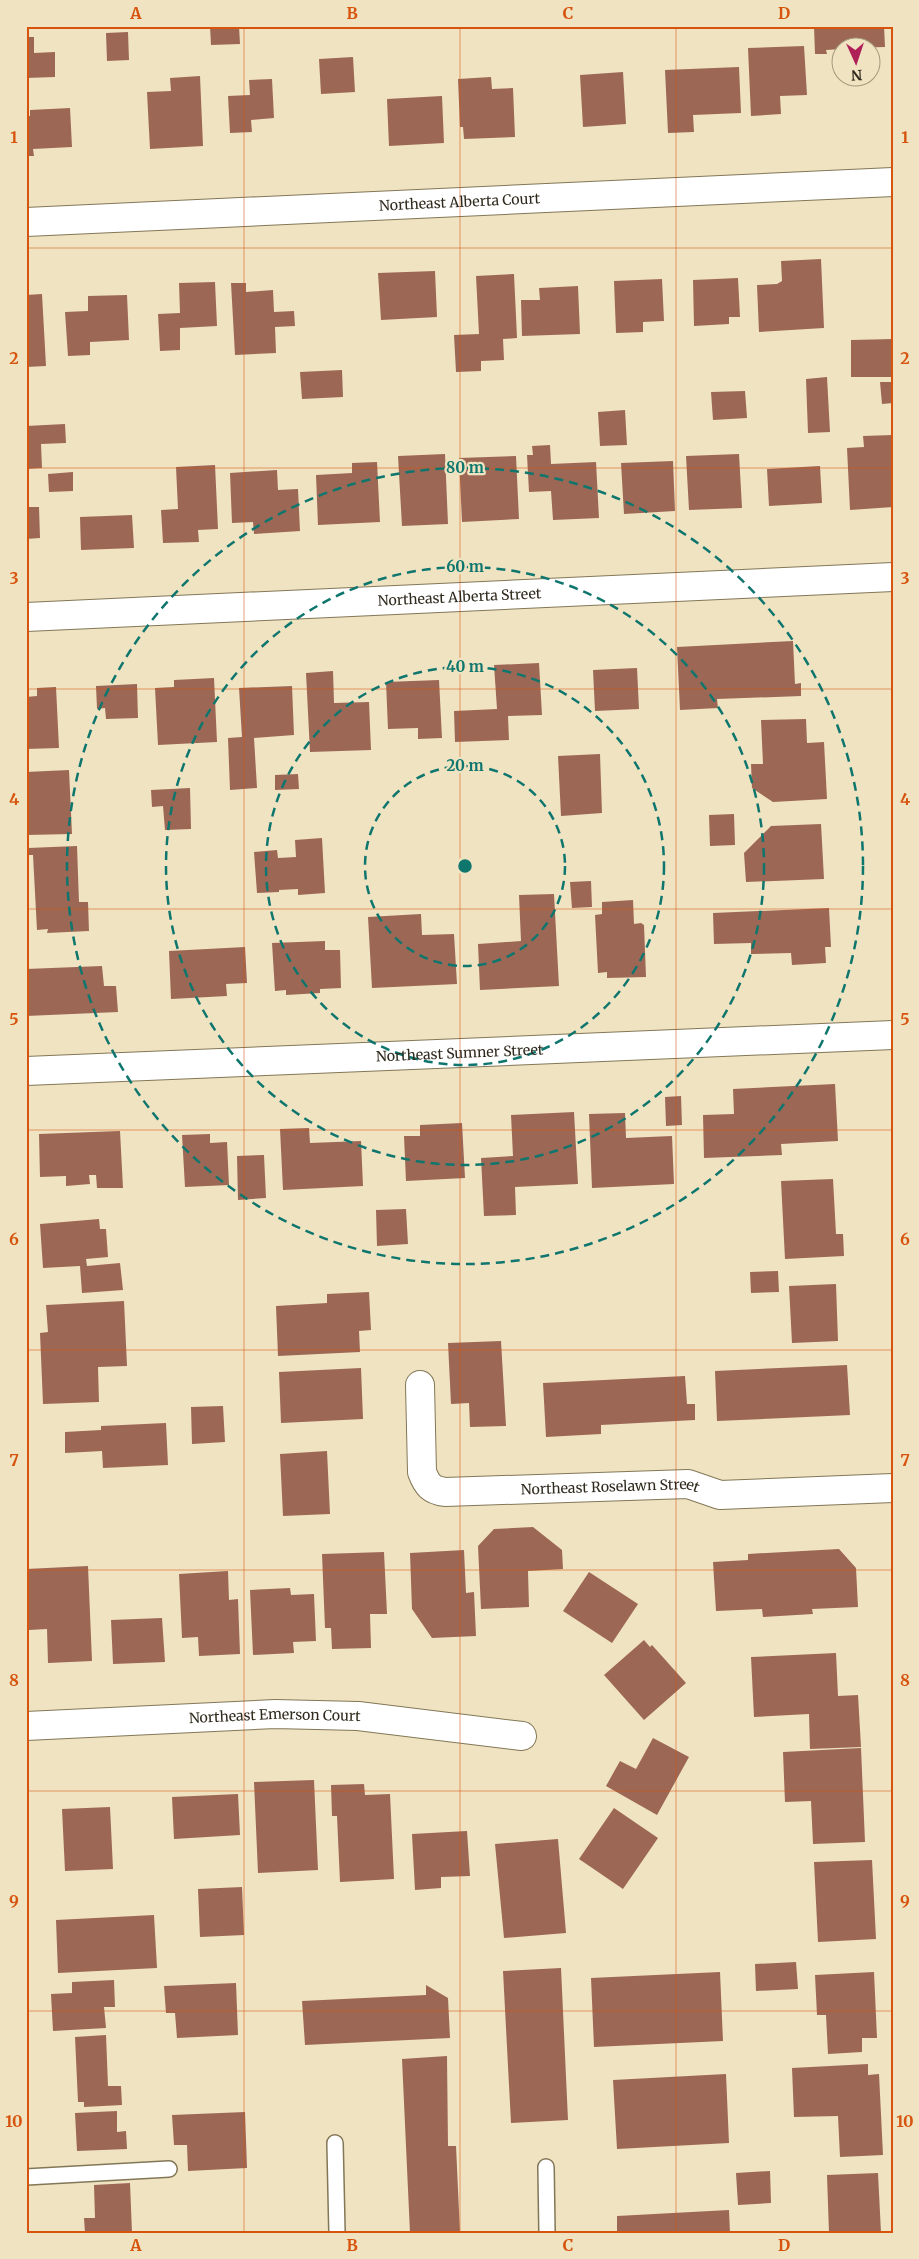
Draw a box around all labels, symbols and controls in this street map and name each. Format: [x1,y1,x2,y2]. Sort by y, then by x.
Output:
text: A [129,3,142,23]
text: B [346,3,358,23]
text: C [563,3,573,23]
text: D [778,3,790,23]
north arrow [832,38,882,88]
text: N [851,66,863,84]
text: 1 [10,127,18,147]
text: 1 [901,127,909,147]
street label: Northeast Alberta Court [379,189,541,215]
text: 2 [9,348,19,368]
text: 2 [900,348,910,368]
text: 80 m [446,458,484,477]
text: 60 m [446,557,484,576]
text: 3 [9,568,19,588]
text: 3 [900,568,910,588]
street label: Northeast Alberta Street [377,584,542,610]
text: 40 m [446,657,484,676]
text: 20 m [446,756,484,775]
text: 4 [9,789,19,809]
text: 4 [900,789,910,809]
centre of rings [456,857,474,875]
text: 5 [9,1009,19,1029]
text: 5 [900,1009,910,1029]
street label: Northeast Sumner Street [376,1041,544,1065]
text: 6 [9,1229,19,1249]
text: 6 [900,1229,910,1249]
text: 7 [9,1450,19,1470]
text: 7 [900,1450,910,1470]
street label: Northeast Roselawn Street [521,1475,702,1498]
text: 8 [9,1670,19,1690]
text: 8 [900,1670,910,1690]
street label: Northeast Emerson Court [188,1705,361,1727]
text: 9 [9,1891,19,1911]
text: 9 [900,1891,910,1911]
text: 10 [5,2111,23,2131]
text: 10 [896,2111,914,2131]
text: A [129,2235,142,2255]
text: B [346,2235,358,2255]
text: C [563,2235,573,2255]
text: D [778,2235,790,2255]

